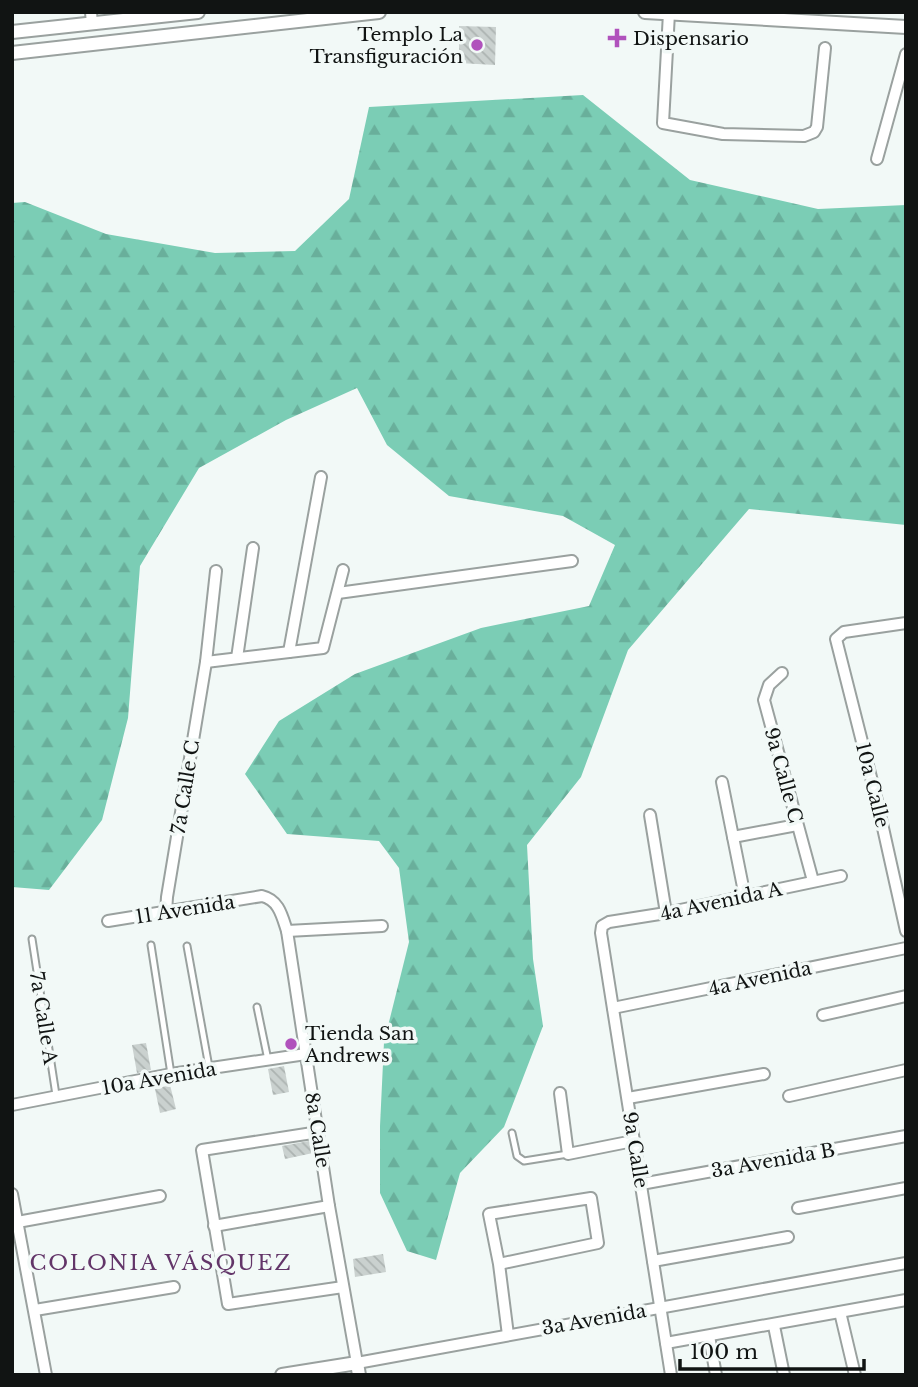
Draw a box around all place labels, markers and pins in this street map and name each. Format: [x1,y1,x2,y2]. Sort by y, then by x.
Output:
place label: Templo La Transfiguración [310,23,463,68]
place label: Dispensario [633,27,749,50]
marker: Dispensario [607,28,627,48]
marker: Templo La Transfiguración [469,37,485,53]
place label: Tienda San Andrews [304,1022,415,1067]
marker: Tienda San Andrews [283,1036,299,1052]

